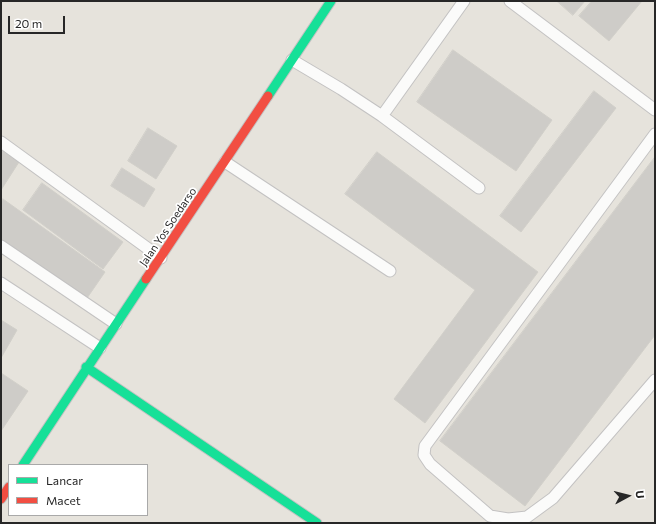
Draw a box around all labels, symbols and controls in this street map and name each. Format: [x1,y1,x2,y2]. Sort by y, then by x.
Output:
scale bar [10,8,67,34]
text: 20 m [15,16,42,30]
street label: Jalan Yos Soedarso [137,185,199,269]
legend [8,464,148,516]
text: Lancar [46,473,83,487]
north arrow [608,476,648,516]
text: U [633,490,647,499]
text: Macet [46,493,81,507]

